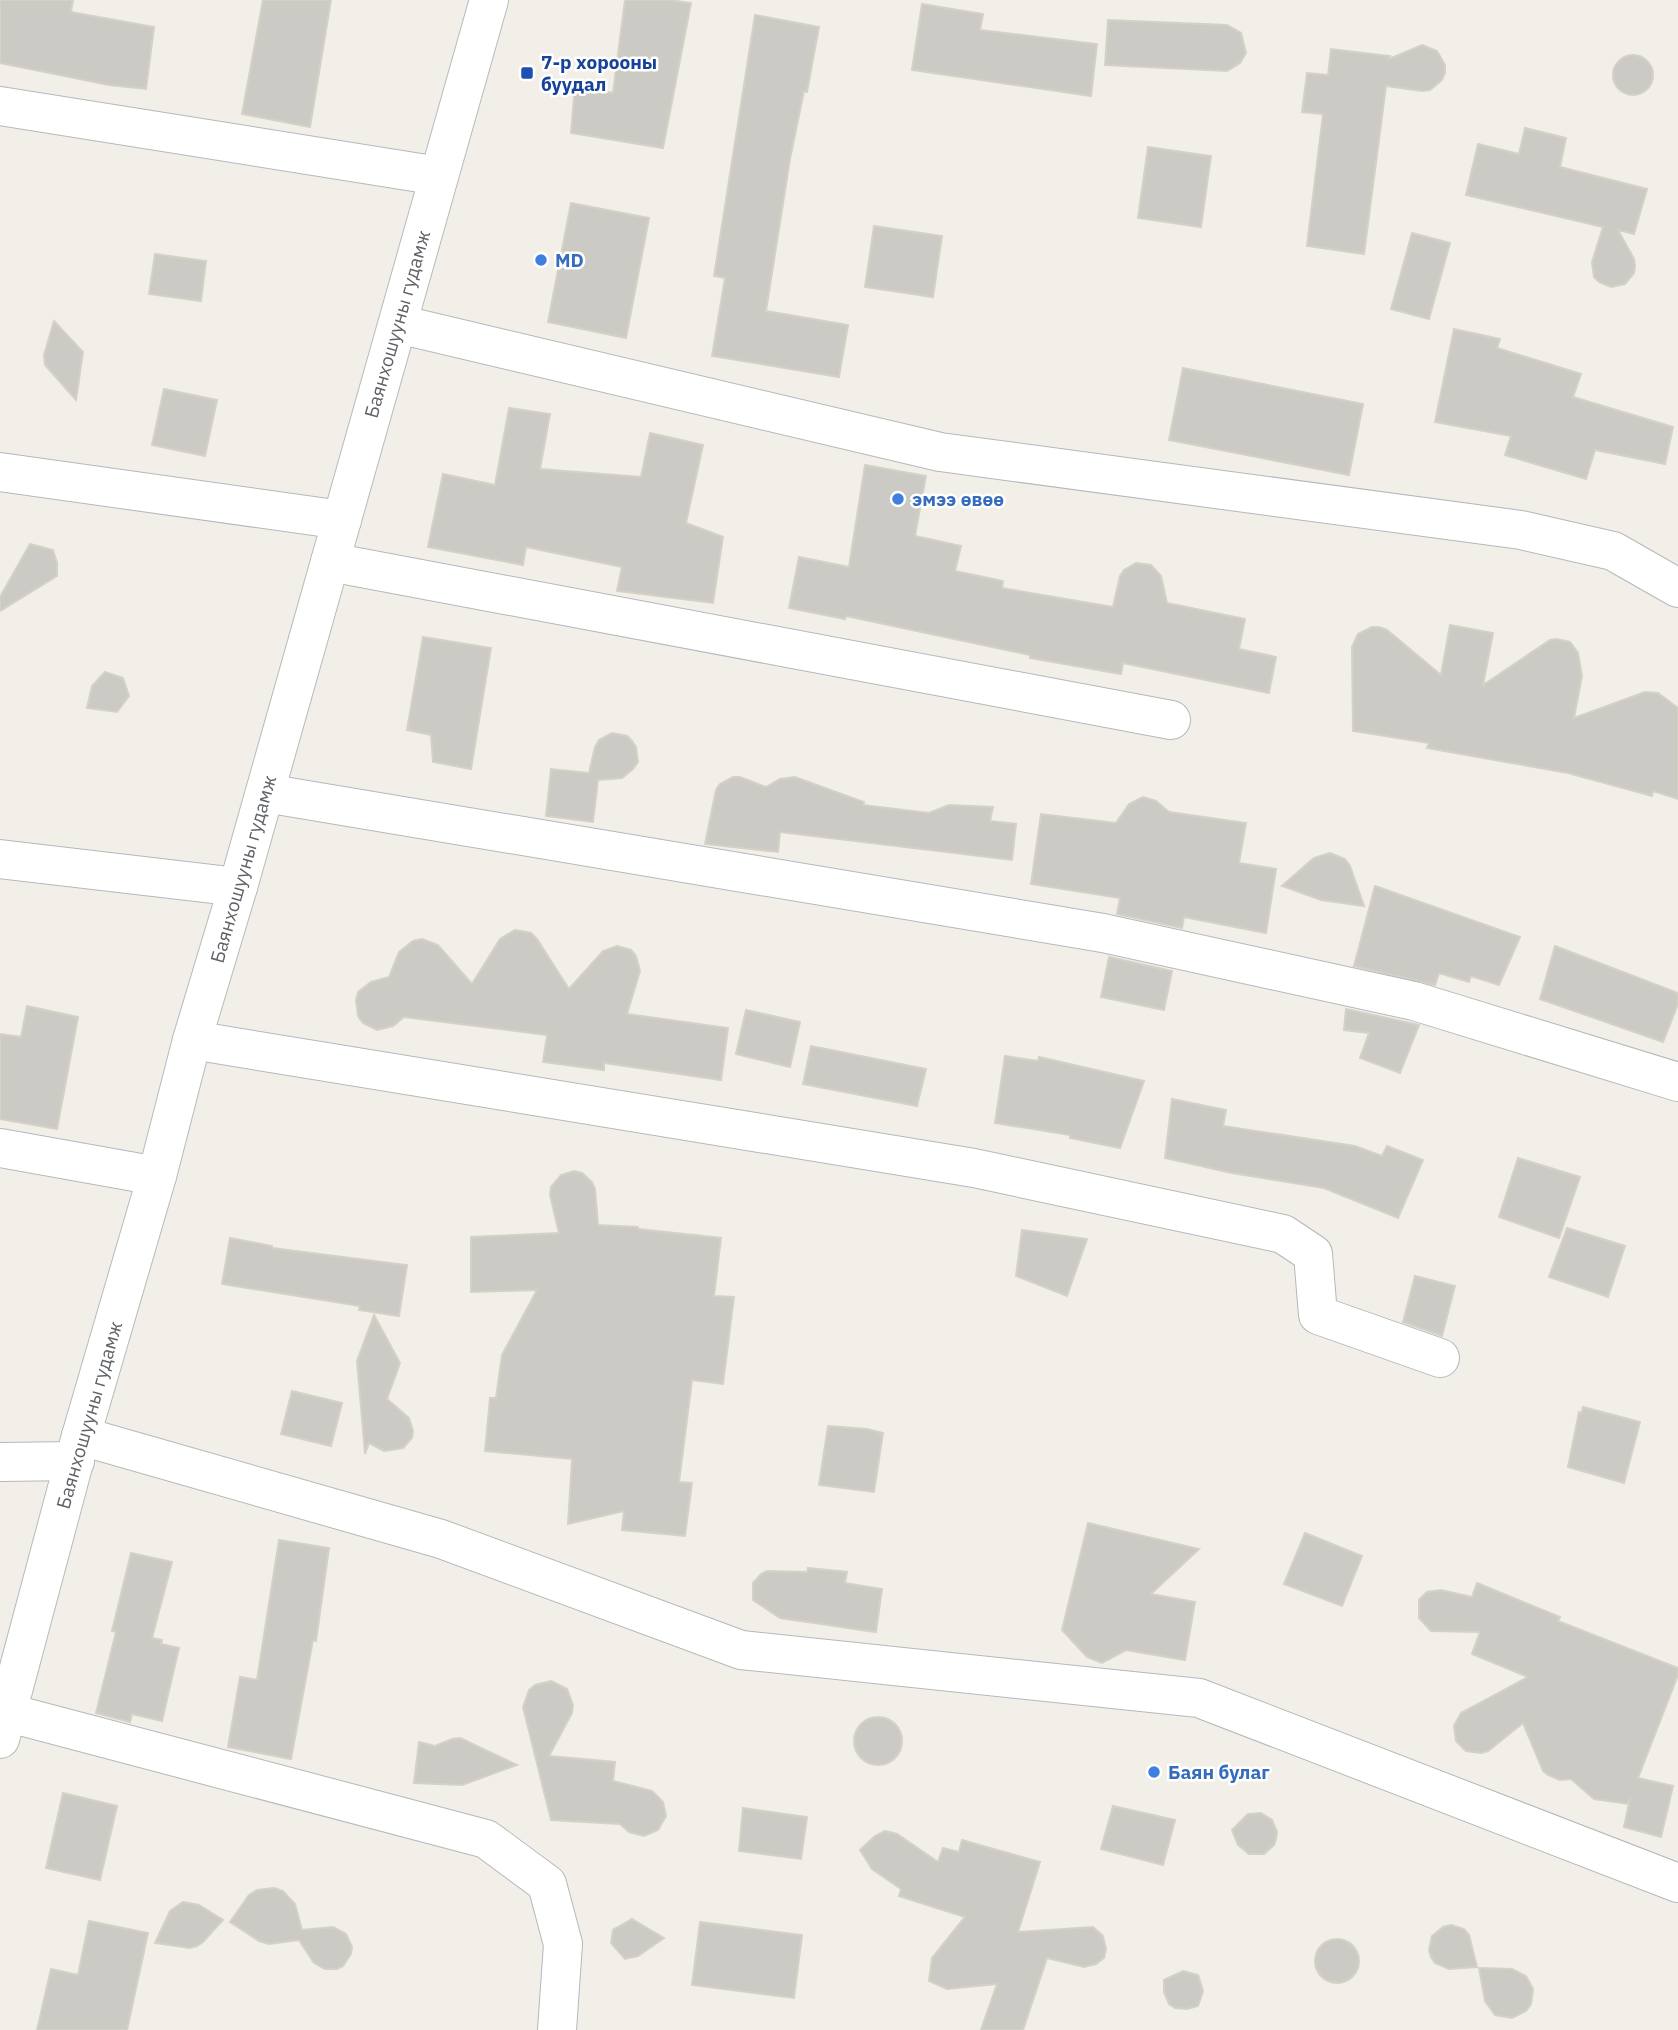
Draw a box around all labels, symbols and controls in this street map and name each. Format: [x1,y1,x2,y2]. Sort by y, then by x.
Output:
place label: 7-р хорооны буудал [541,50,657,96]
marker: 7-р хорооны буудал [519,65,535,81]
street label: Баянхошууны гудамж [359,227,435,421]
place label: MD [555,248,584,272]
marker: MD [533,252,549,268]
place label: эмээ өвөө [912,487,1004,511]
marker: эмээ өвөө [890,491,906,507]
street label: Баянхошууны гудамж [205,772,281,966]
street label: Баянхошууны гудамж [51,1318,127,1512]
place label: Баян булаг [1168,1760,1270,1784]
marker: Баян булаг [1146,1764,1162,1780]

